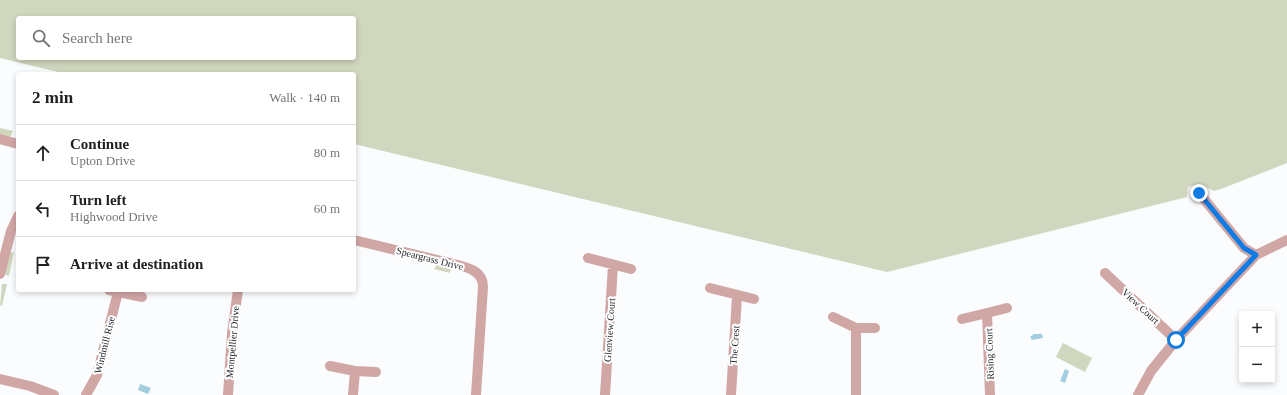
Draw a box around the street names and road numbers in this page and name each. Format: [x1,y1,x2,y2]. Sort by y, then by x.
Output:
street label: Speargrass Drive [395,245,465,272]
street label: View Court [1120,287,1162,326]
street label: Glenview Court [602,297,617,362]
street label: Montpellier Drive [224,305,241,379]
street label: Windmill Rise [92,315,117,375]
street label: The Crest [728,325,741,365]
street label: Rising Court [983,328,996,380]

